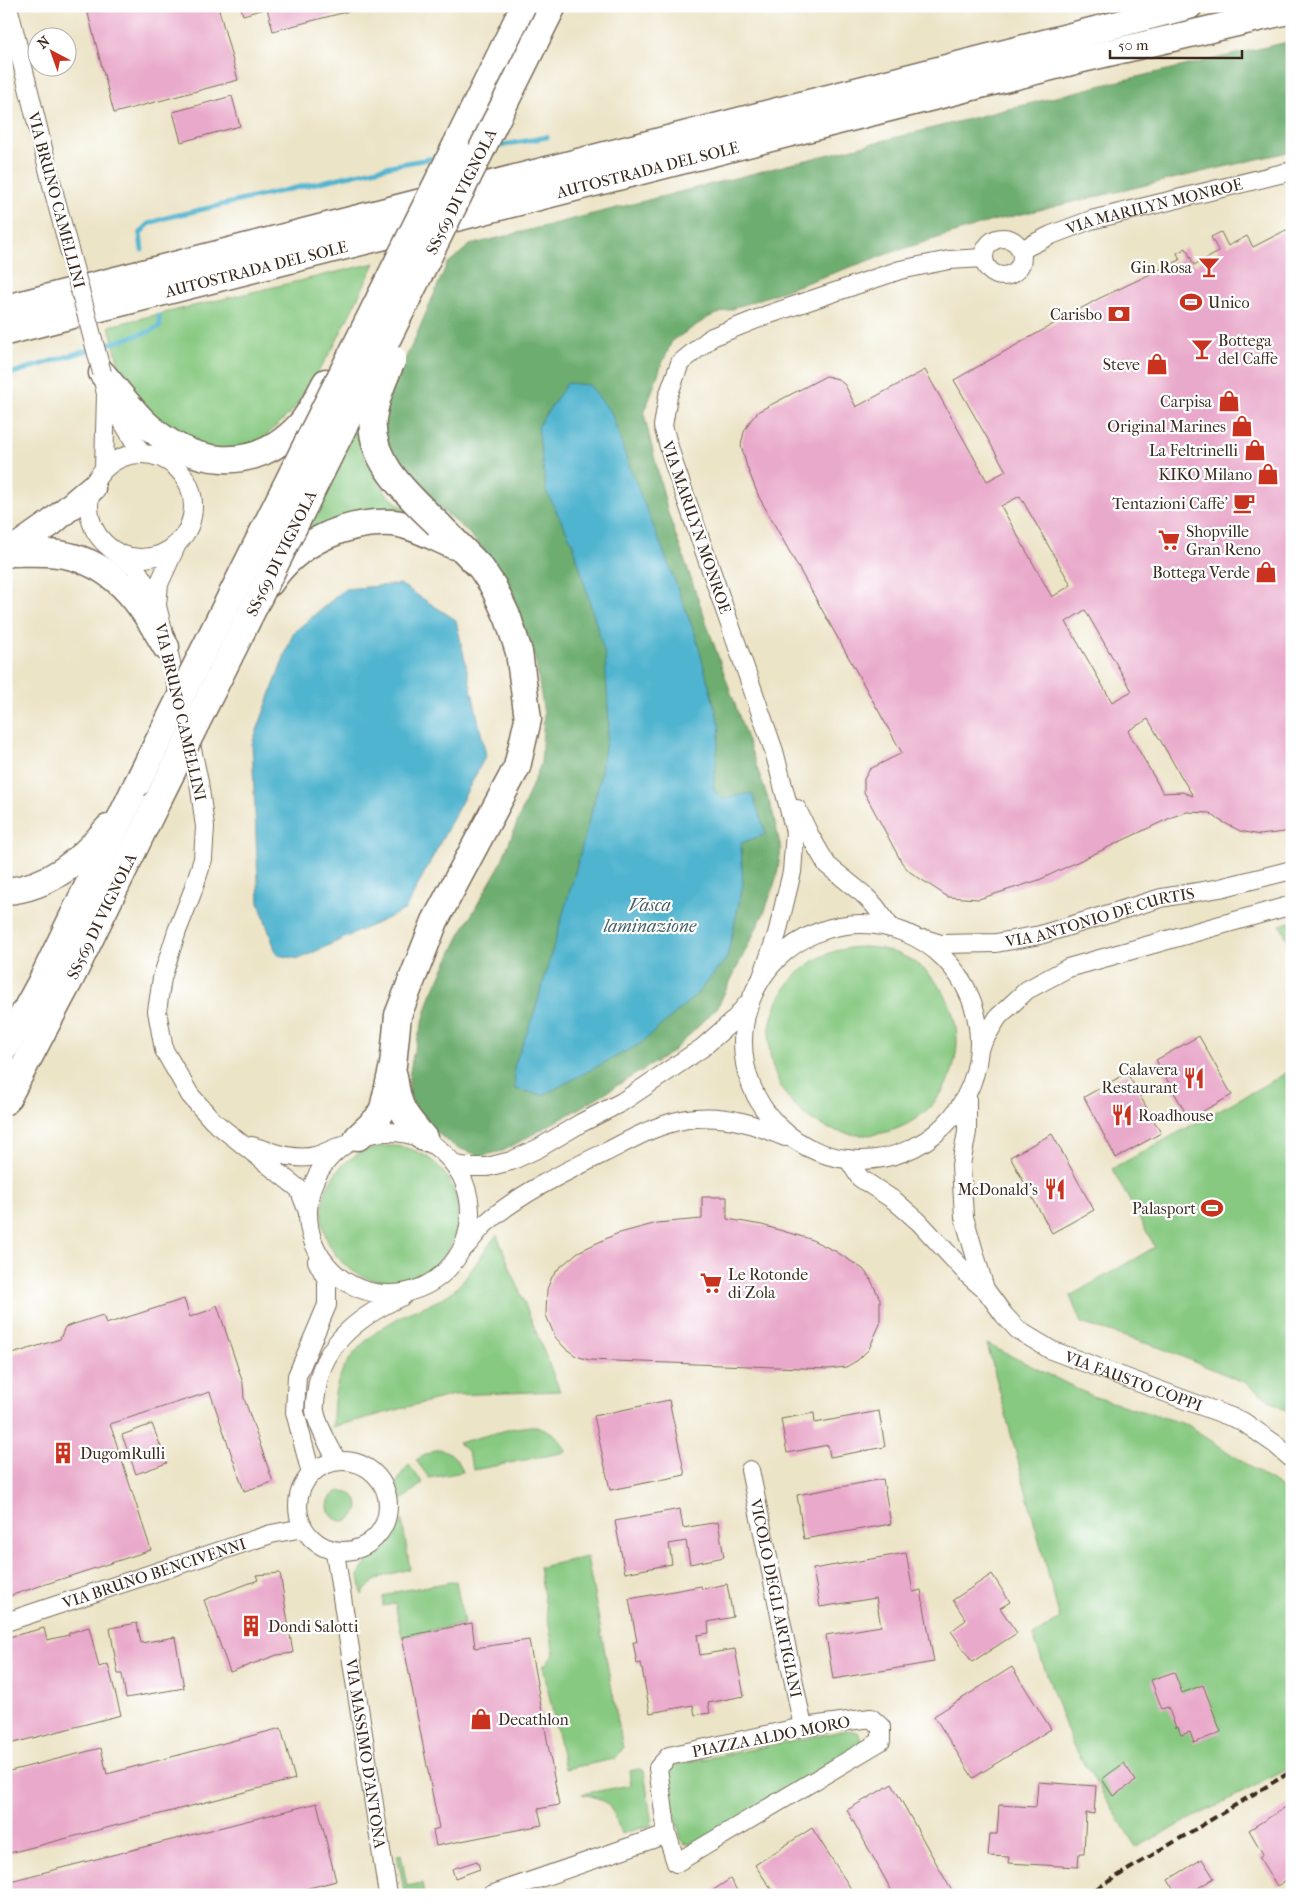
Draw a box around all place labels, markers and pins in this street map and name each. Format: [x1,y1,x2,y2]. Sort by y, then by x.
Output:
bar icon: Gin Rosa [1196,254,1222,280]
place label: Gin Rosa [1130,258,1193,277]
sports icon: Unico [1178,289,1204,315]
place label: Unico [1208,293,1250,312]
bank icon: Carisbo [1106,301,1132,327]
place label: Carisbo [1050,305,1102,324]
place label: Bottega del Caffe [1218,331,1278,368]
bar icon: Bottega del Caffe [1189,336,1215,362]
shop icon: Steve [1144,351,1170,377]
place label: Steve [1103,355,1140,374]
shop icon: Carpisa [1216,388,1242,414]
place label: Carpisa [1160,392,1213,411]
shop icon: Original Marines [1229,413,1255,439]
place label: Original Marines [1107,417,1226,436]
shop icon: La Feltrinelli [1242,437,1268,463]
place label: La Feltrinelli [1149,441,1238,460]
shop icon: KIKO Milano [1255,461,1281,487]
place label: KIKO Milano [1159,465,1252,484]
cafe icon: Tentazioni Caffe' [1231,490,1257,516]
place label: Tentazioni Caffe' [1112,494,1228,513]
place label: Shopville Gran Reno [1186,522,1261,559]
supermarket icon: Shopville Gran Reno [1156,527,1182,553]
shop icon: Bottega Verde [1253,559,1279,585]
place label: Bottega Verde [1152,563,1250,582]
place label: Calavera Restaurant [1102,1060,1179,1097]
restaurant icon: Calavera Restaurant [1181,1065,1207,1091]
restaurant icon: Roadhouse [1109,1102,1135,1128]
place label: Roadhouse [1138,1106,1213,1125]
restaurant icon: McDonald's [1042,1176,1068,1202]
place label: McDonald's [957,1180,1038,1199]
sports icon: Palasport [1199,1195,1225,1221]
place label: Palasport [1132,1199,1196,1218]
place label: Le Rotonde di Zola [728,1265,808,1302]
supermarket icon: Le Rotonde di Zola [698,1270,724,1296]
building icon: DugomRulli [50,1440,76,1466]
place label: DugomRulli [80,1444,165,1463]
building icon: Dondi Salotti [238,1613,264,1639]
place label: Dondi Salotti [268,1617,359,1636]
shop icon: Decathlon [468,1706,494,1732]
place label: Decathlon [498,1710,570,1729]

